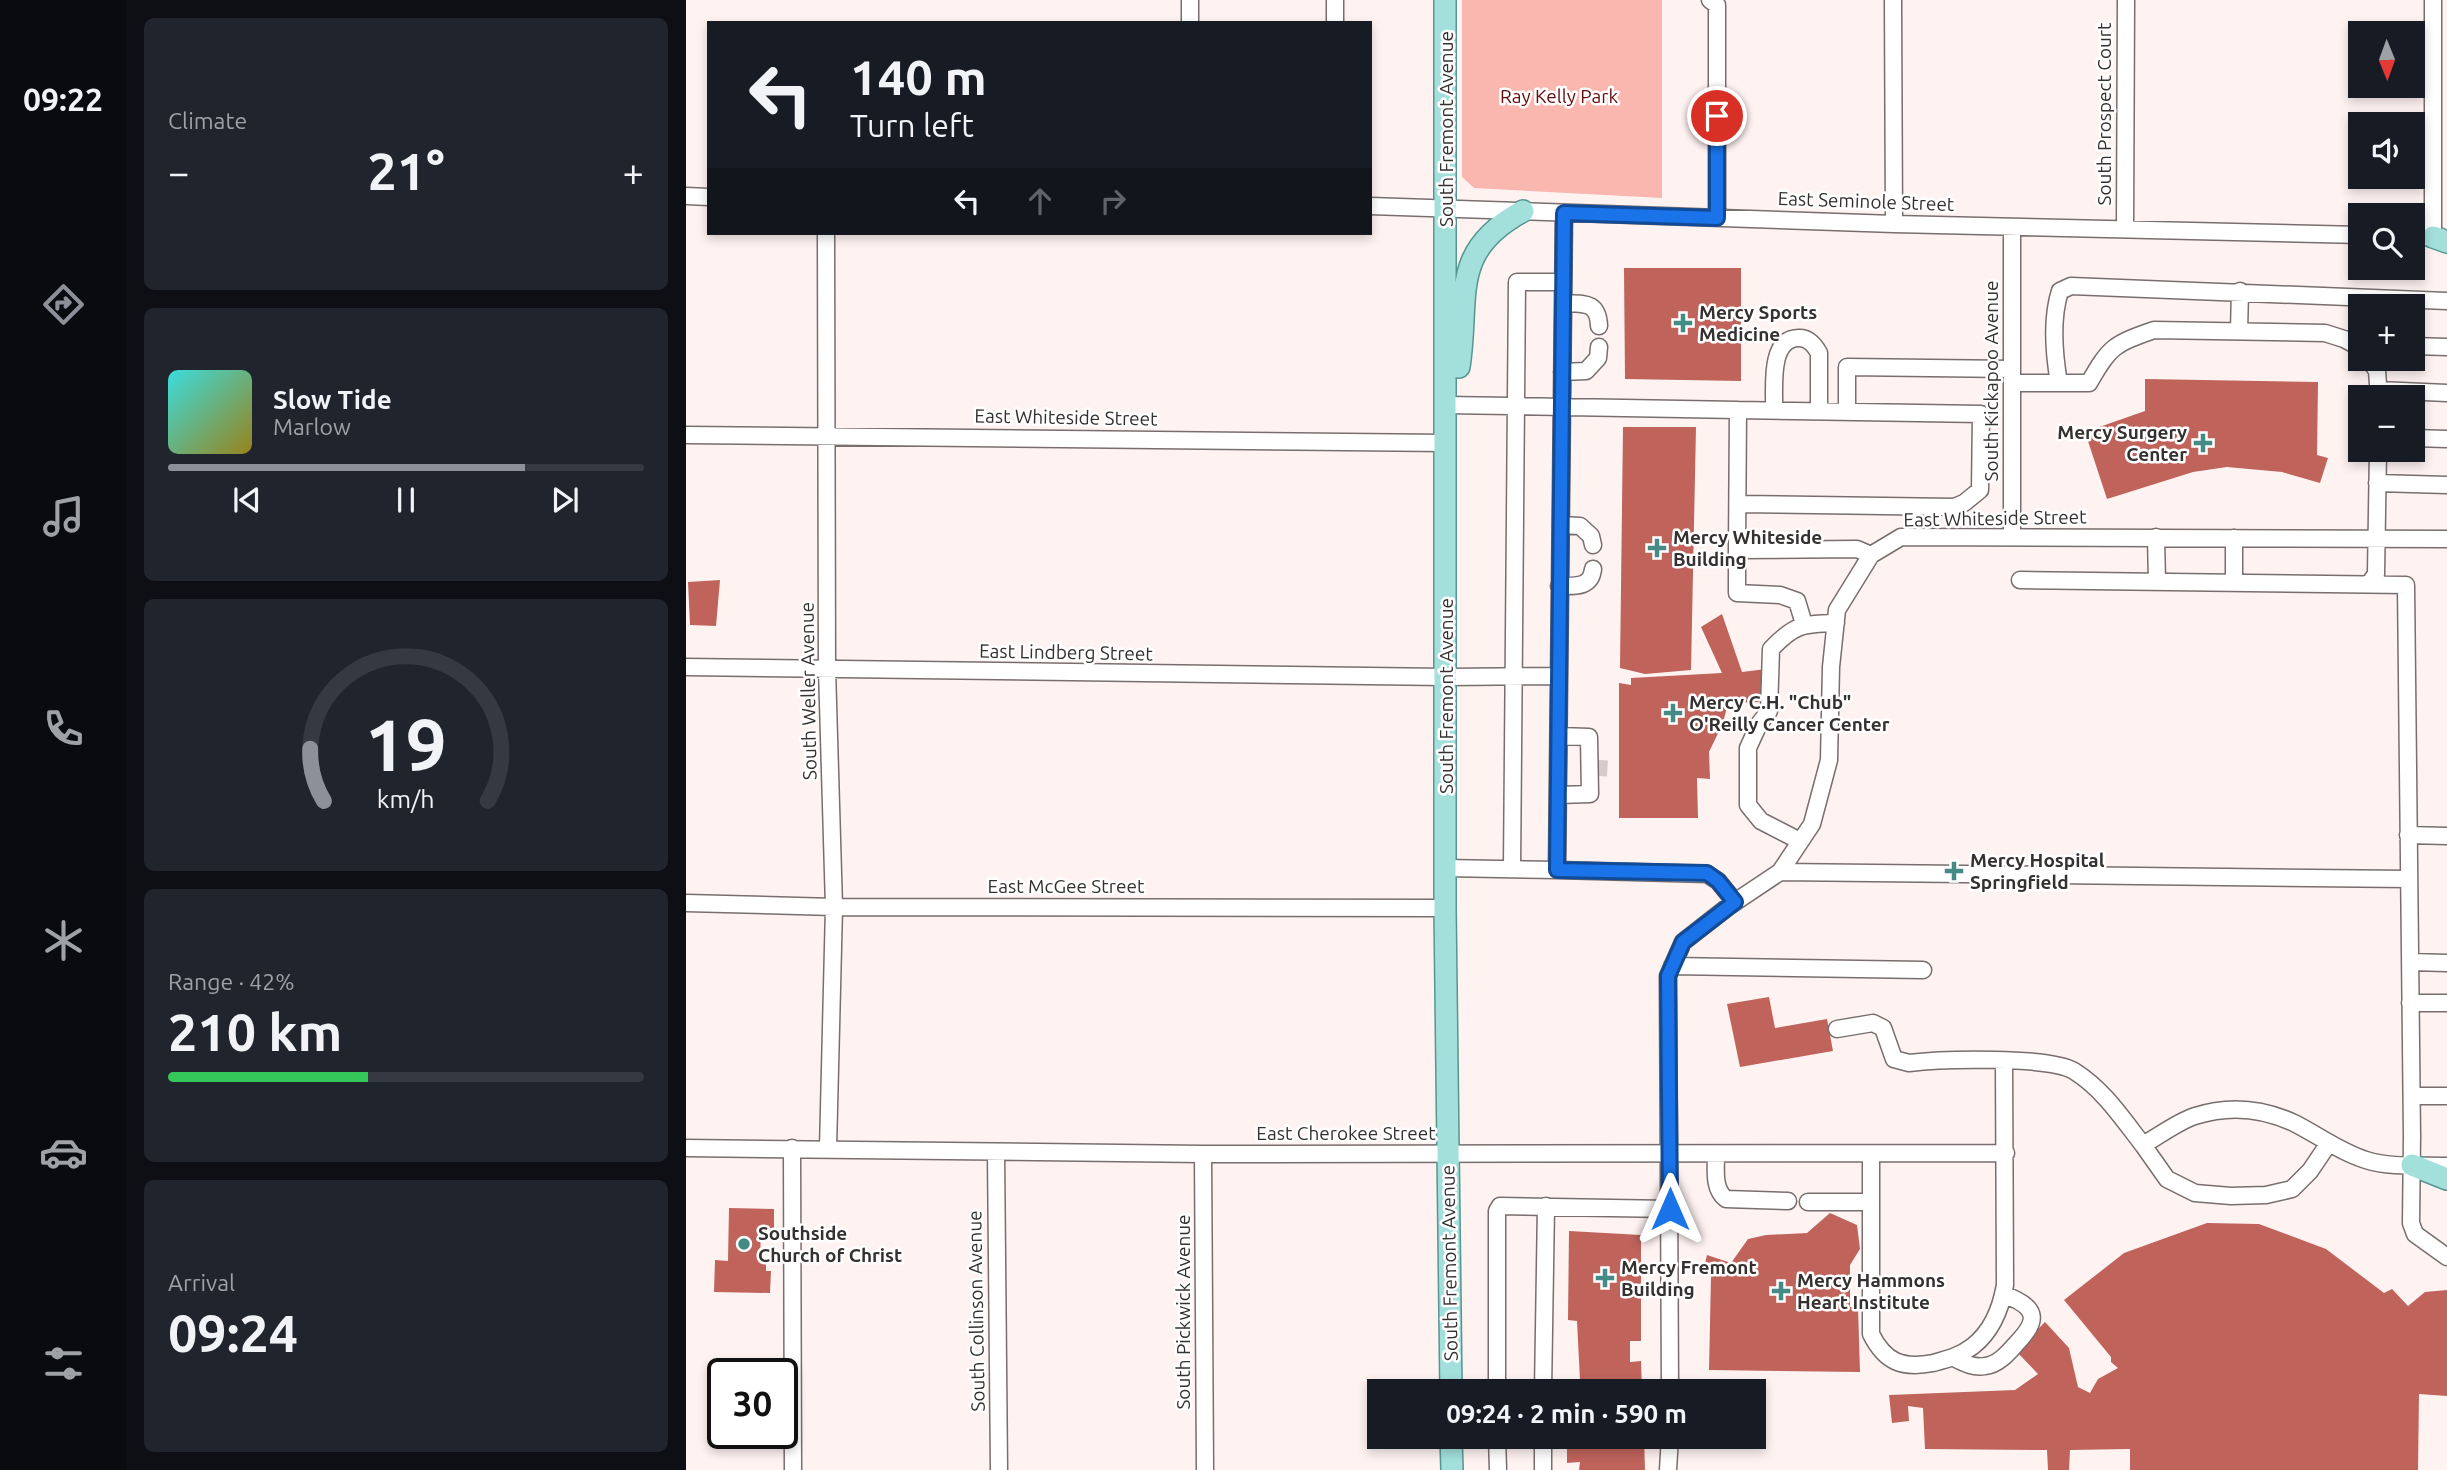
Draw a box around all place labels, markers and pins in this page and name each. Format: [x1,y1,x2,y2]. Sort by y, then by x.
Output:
pin [1687,86,1747,146]
place label: Mercy Sports Medicine [1699,301,1817,345]
marker: Mercy Sports Medicine [1673,313,1693,333]
place label: Mercy Surgery Center [2057,421,2187,465]
marker: Mercy Surgery Center [2193,433,2213,453]
place label: Mercy Whiteside Building [1673,526,1822,570]
marker: Mercy Whiteside Building [1647,538,1667,558]
place label: Mercy C.H. "Chub" O'Reilly Cancer Center [1689,691,1890,735]
marker: Mercy C.H. "Chub" O'Reilly Cancer Center [1663,703,1683,723]
place label: Mercy Hospital Springfield [1970,849,2105,893]
marker: Mercy Hospital Springfield [1944,861,1964,881]
place label: Southside Church of Christ [758,1222,902,1266]
marker: Southside Church of Christ [736,1236,752,1252]
place label: Mercy Fremont Building [1621,1256,1757,1300]
marker: Mercy Fremont Building [1595,1268,1615,1288]
place label: Mercy Hammons Heart Institute [1797,1269,1945,1313]
marker: Mercy Hammons Heart Institute [1771,1281,1791,1301]

